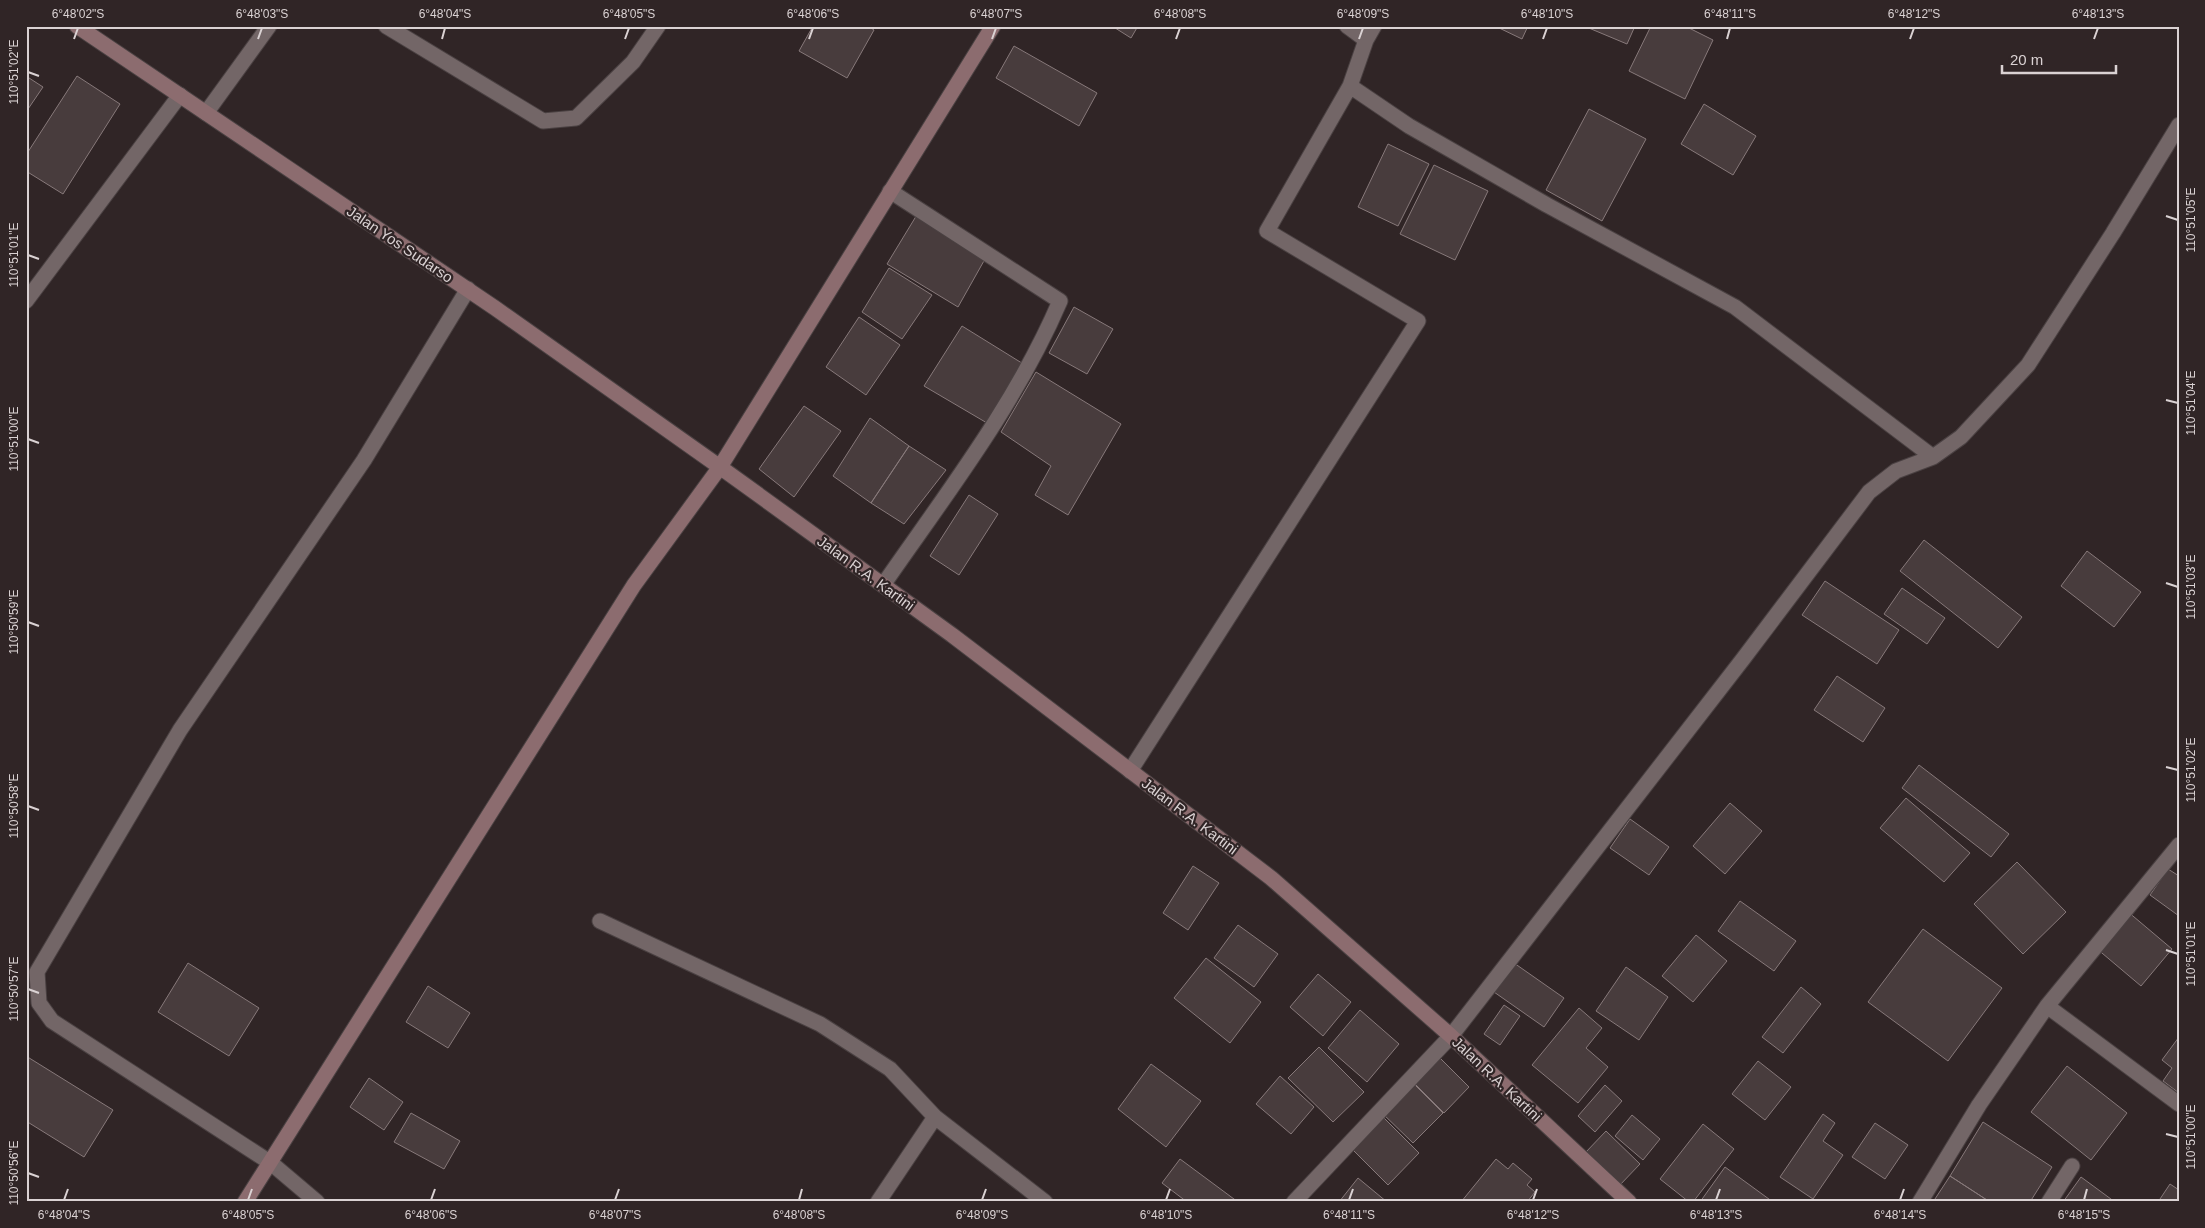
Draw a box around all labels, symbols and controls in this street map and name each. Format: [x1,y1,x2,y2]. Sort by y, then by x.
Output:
text: 6°48'02"S [52,7,104,21]
text: 6°48'03"S [236,7,288,21]
text: 6°48'04"S [419,7,471,21]
text: 6°48'05"S [603,7,655,21]
text: 6°48'06"S [787,7,839,21]
text: 6°48'07"S [970,7,1022,21]
text: 6°48'08"S [1154,7,1206,21]
text: 6°48'09"S [1337,7,1389,21]
text: 6°48'10"S [1521,7,1573,21]
text: 6°48'11"S [1704,7,1756,21]
text: 6°48'12"S [1888,7,1940,21]
text: 6°48'13"S [2072,7,2124,21]
text: 110°51'02"E [7,39,21,105]
scale bar [2002,42,2116,74]
text: 20 m [2010,51,2043,68]
text: 110°51'05"E [2184,187,2198,253]
street label: Jalan Yos Sudarso [344,202,456,286]
text: 110°51'01"E [7,222,21,288]
text: 110°51'04"E [2184,370,2198,436]
text: 110°51'00"E [7,406,21,472]
street label: Jalan R.A. Kartini [814,532,918,614]
text: 110°51'03"E [2184,554,2198,620]
text: 110°50'59"E [7,589,21,655]
text: 110°51'02"E [2184,737,2198,803]
text: 110°50'58"E [7,773,21,839]
street label: Jalan R.A. Kartini [1139,774,1241,858]
text: 110°51'01"E [2184,921,2198,987]
text: 110°50'57"E [7,956,21,1022]
street label: Jalan R.A. Kartini [1449,1033,1545,1125]
text: 110°51'00"E [2184,1104,2198,1170]
text: 110°50'56"E [7,1140,21,1206]
text: 6°48'04"S [38,1208,90,1222]
text: 6°48'05"S [222,1208,274,1222]
text: 6°48'06"S [405,1208,457,1222]
text: 6°48'07"S [589,1208,641,1222]
text: 6°48'08"S [773,1208,825,1222]
text: 6°48'09"S [956,1208,1008,1222]
text: 6°48'10"S [1140,1208,1192,1222]
text: 6°48'11"S [1323,1208,1375,1222]
text: 6°48'12"S [1507,1208,1559,1222]
text: 6°48'13"S [1690,1208,1742,1222]
text: 6°48'14"S [1874,1208,1926,1222]
text: 6°48'15"S [2058,1208,2110,1222]

